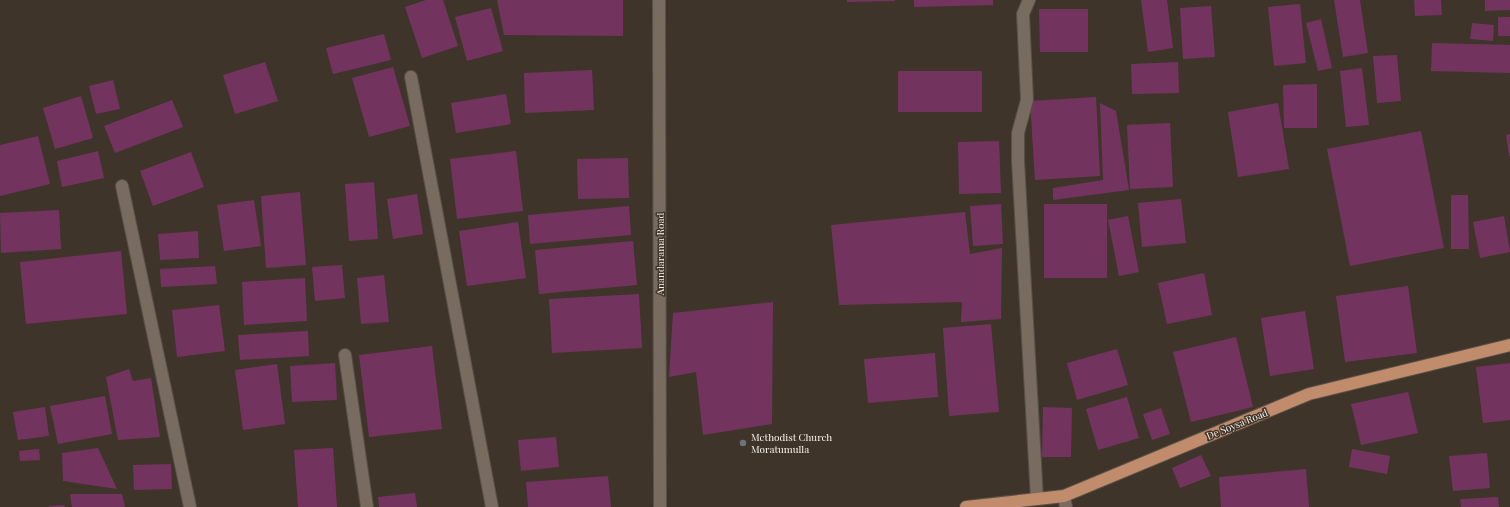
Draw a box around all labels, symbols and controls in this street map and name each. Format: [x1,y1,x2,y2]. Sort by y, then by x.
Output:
street label: Anandarama Road [653,213,667,296]
street label: De Soysa Road [1204,405,1270,443]
place label: Methodist Church Moratumulla [751,430,832,456]
marker: Methodist Church Moratumulla [738,438,748,448]

